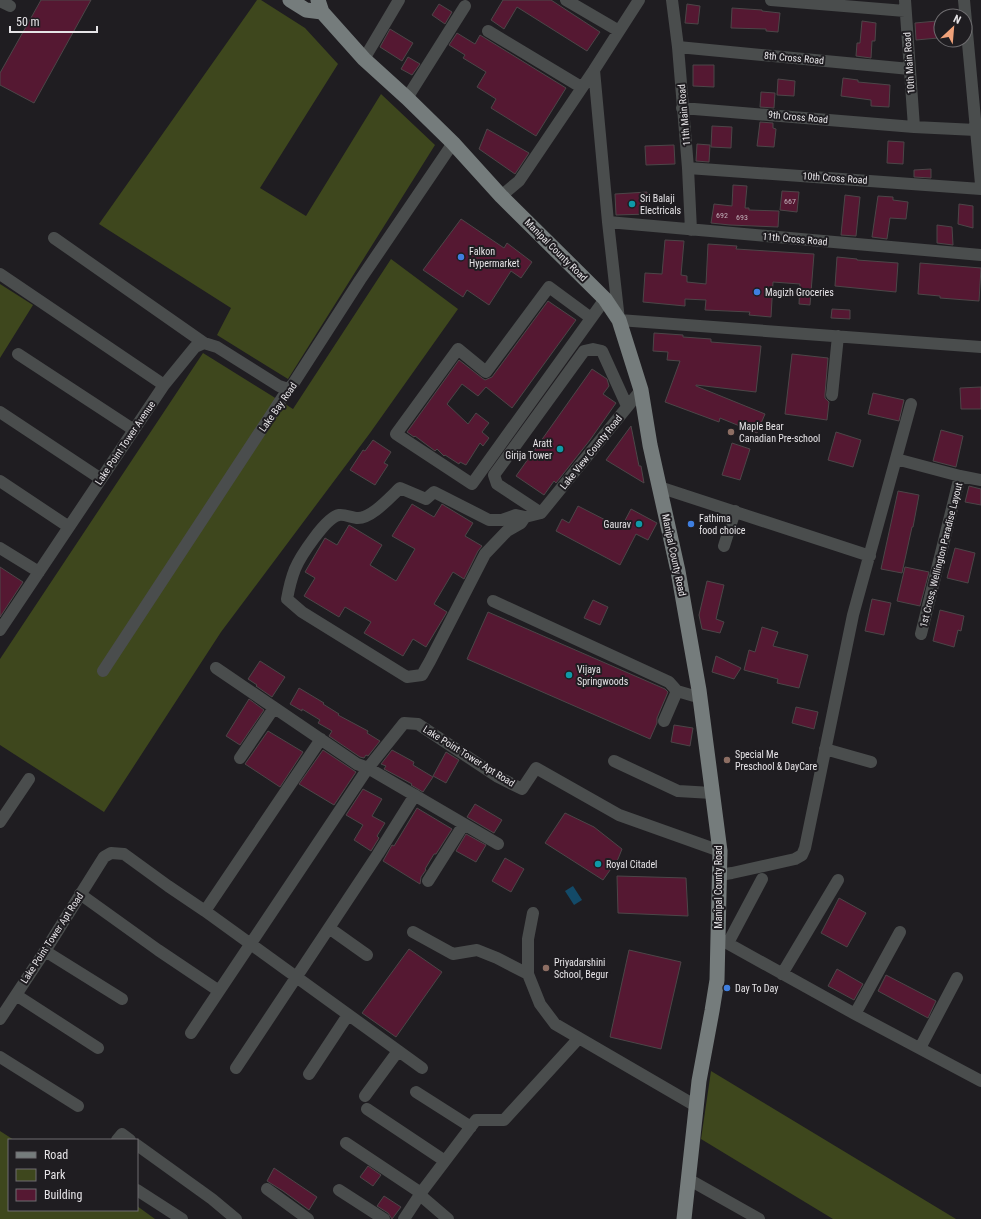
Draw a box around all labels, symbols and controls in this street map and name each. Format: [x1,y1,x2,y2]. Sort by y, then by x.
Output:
scale bar [10,8,97,34]
north arrow [933,8,973,48]
text: N [951,12,963,27]
text: 50 m [16,15,40,29]
street label: 10th Main Road [901,32,917,94]
street label: 8th Cross Road [764,50,824,66]
street label: 11th Main Road [676,84,692,146]
street label: 9th Cross Road [768,109,828,125]
street label: 10th Cross Road [802,170,868,186]
place label: Sri Balaji Electricals [640,193,682,216]
house number: 667 [784,197,796,206]
marker: Sri Balaji Electricals [627,199,637,209]
house number: 692 [716,211,728,220]
house number: 693 [736,213,748,222]
street label: Manipal County Road [523,217,589,283]
street label: 11th Cross Road [762,231,828,247]
place label: Falkon Hypermarket [469,246,519,269]
marker: Falkon Hypermarket [456,252,466,262]
marker: Magizh Groceries [752,287,762,297]
place label: Magizh Groceries [765,287,834,298]
street label: Lake Bay Road [257,380,299,434]
street label: Lake Point Tower Avenue [93,399,157,487]
street label: Lake View County Road [558,413,624,491]
place label: Maple Bear Canadian Pre-school [739,421,820,444]
marker: Maple Bear Canadian Pre-school [726,427,736,437]
place label: Aratt Girija Tower [505,438,552,461]
marker: Aratt Girija Tower [555,444,565,454]
street label: 1st Cross, Wellington Paradise Layout [918,481,964,628]
street label: Manipal County Road [660,513,688,597]
place label: Fathima food choice [699,513,746,536]
place label: Gaurav [604,519,632,530]
marker: Gaurav [634,519,644,529]
marker: Fathima food choice [686,519,696,529]
place label: Vijaya Springwoods [577,664,629,687]
marker: Vijaya Springwoods [564,670,574,680]
street label: Lake Point Tower Apt Road [421,723,517,789]
place label: Special Me Preschool & DayCare [735,749,818,772]
marker: Special Me Preschool & DayCare [722,755,732,765]
street label: Manipal County Road [713,845,724,929]
marker: Royal Citadel [593,859,603,869]
place label: Royal Citadel [606,859,657,870]
street label: Lake Point Tower Apt Road [19,891,85,985]
place label: Priyadarshini School, Begur [554,957,608,980]
marker: Priyadarshini School, Begur [541,963,551,973]
marker: Day To Day [722,983,732,993]
place label: Day To Day [735,983,778,994]
legend [8,1139,138,1211]
text: Road [44,1148,68,1162]
text: Park [44,1168,66,1182]
text: Building [44,1188,82,1202]

